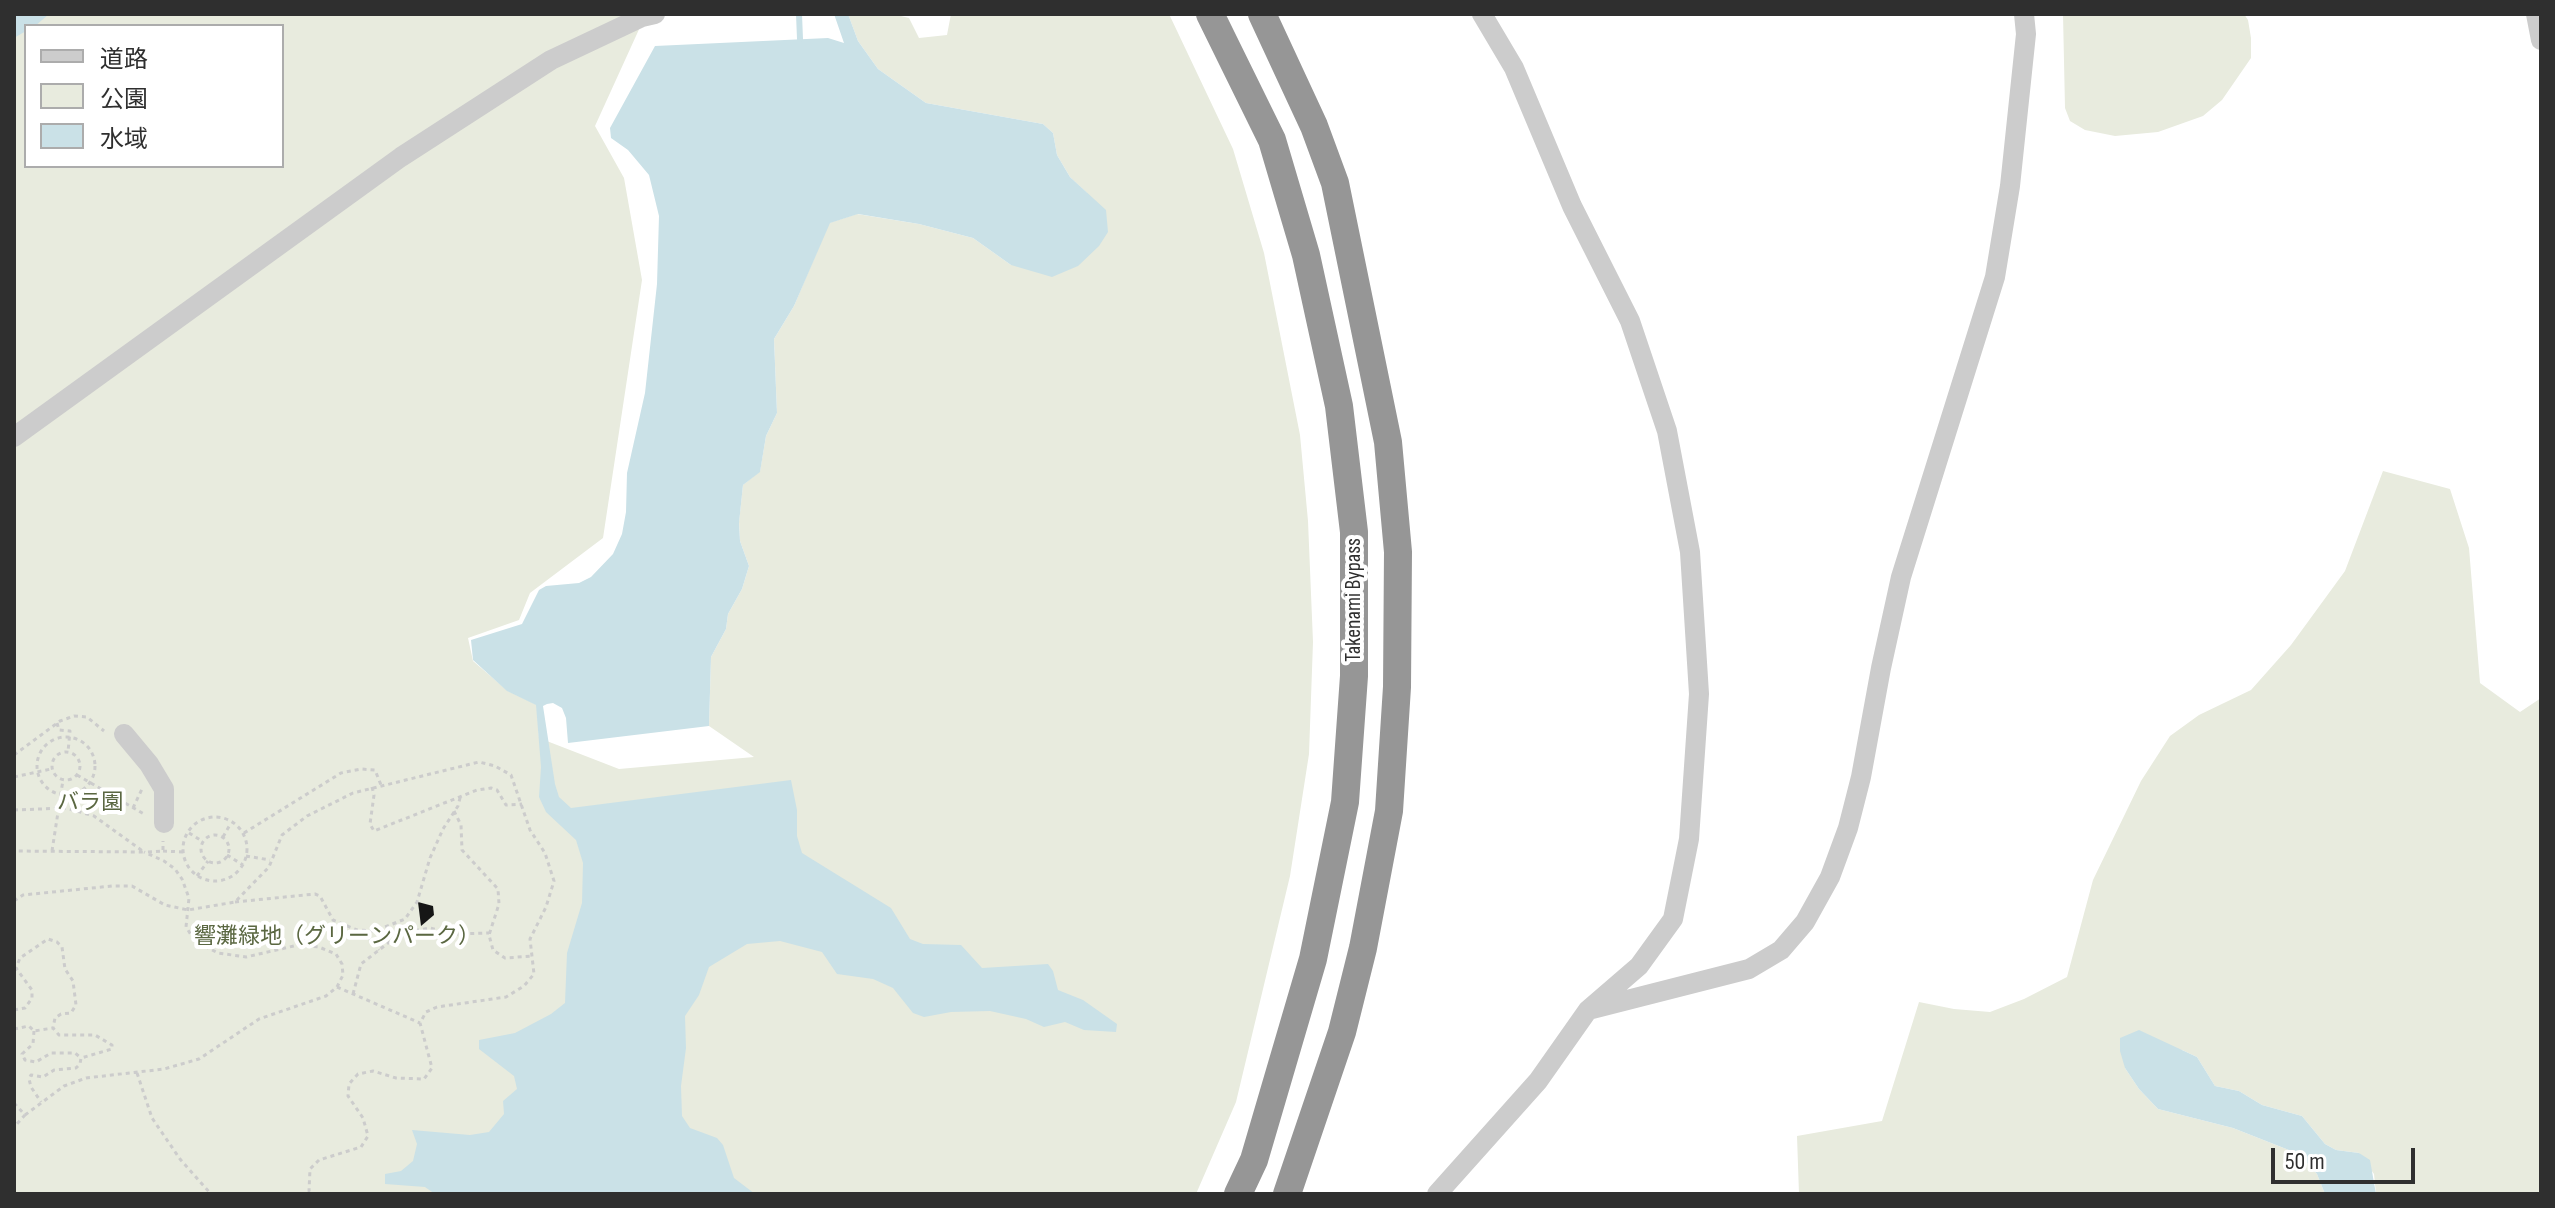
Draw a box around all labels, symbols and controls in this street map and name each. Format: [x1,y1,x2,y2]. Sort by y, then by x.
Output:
legend [24,24,284,168]
text: 道路 [100,45,148,74]
text: 公園 [100,85,148,114]
text: 水域 [100,125,148,154]
street label: Takenami Bypass [1341,538,1367,662]
park label: バラ園 [57,790,123,816]
park label: 響灘緑地（グリーンパーク） [194,924,480,950]
scale bar [2275,1132,2419,1182]
text: 50 m [2285,1147,2325,1176]

